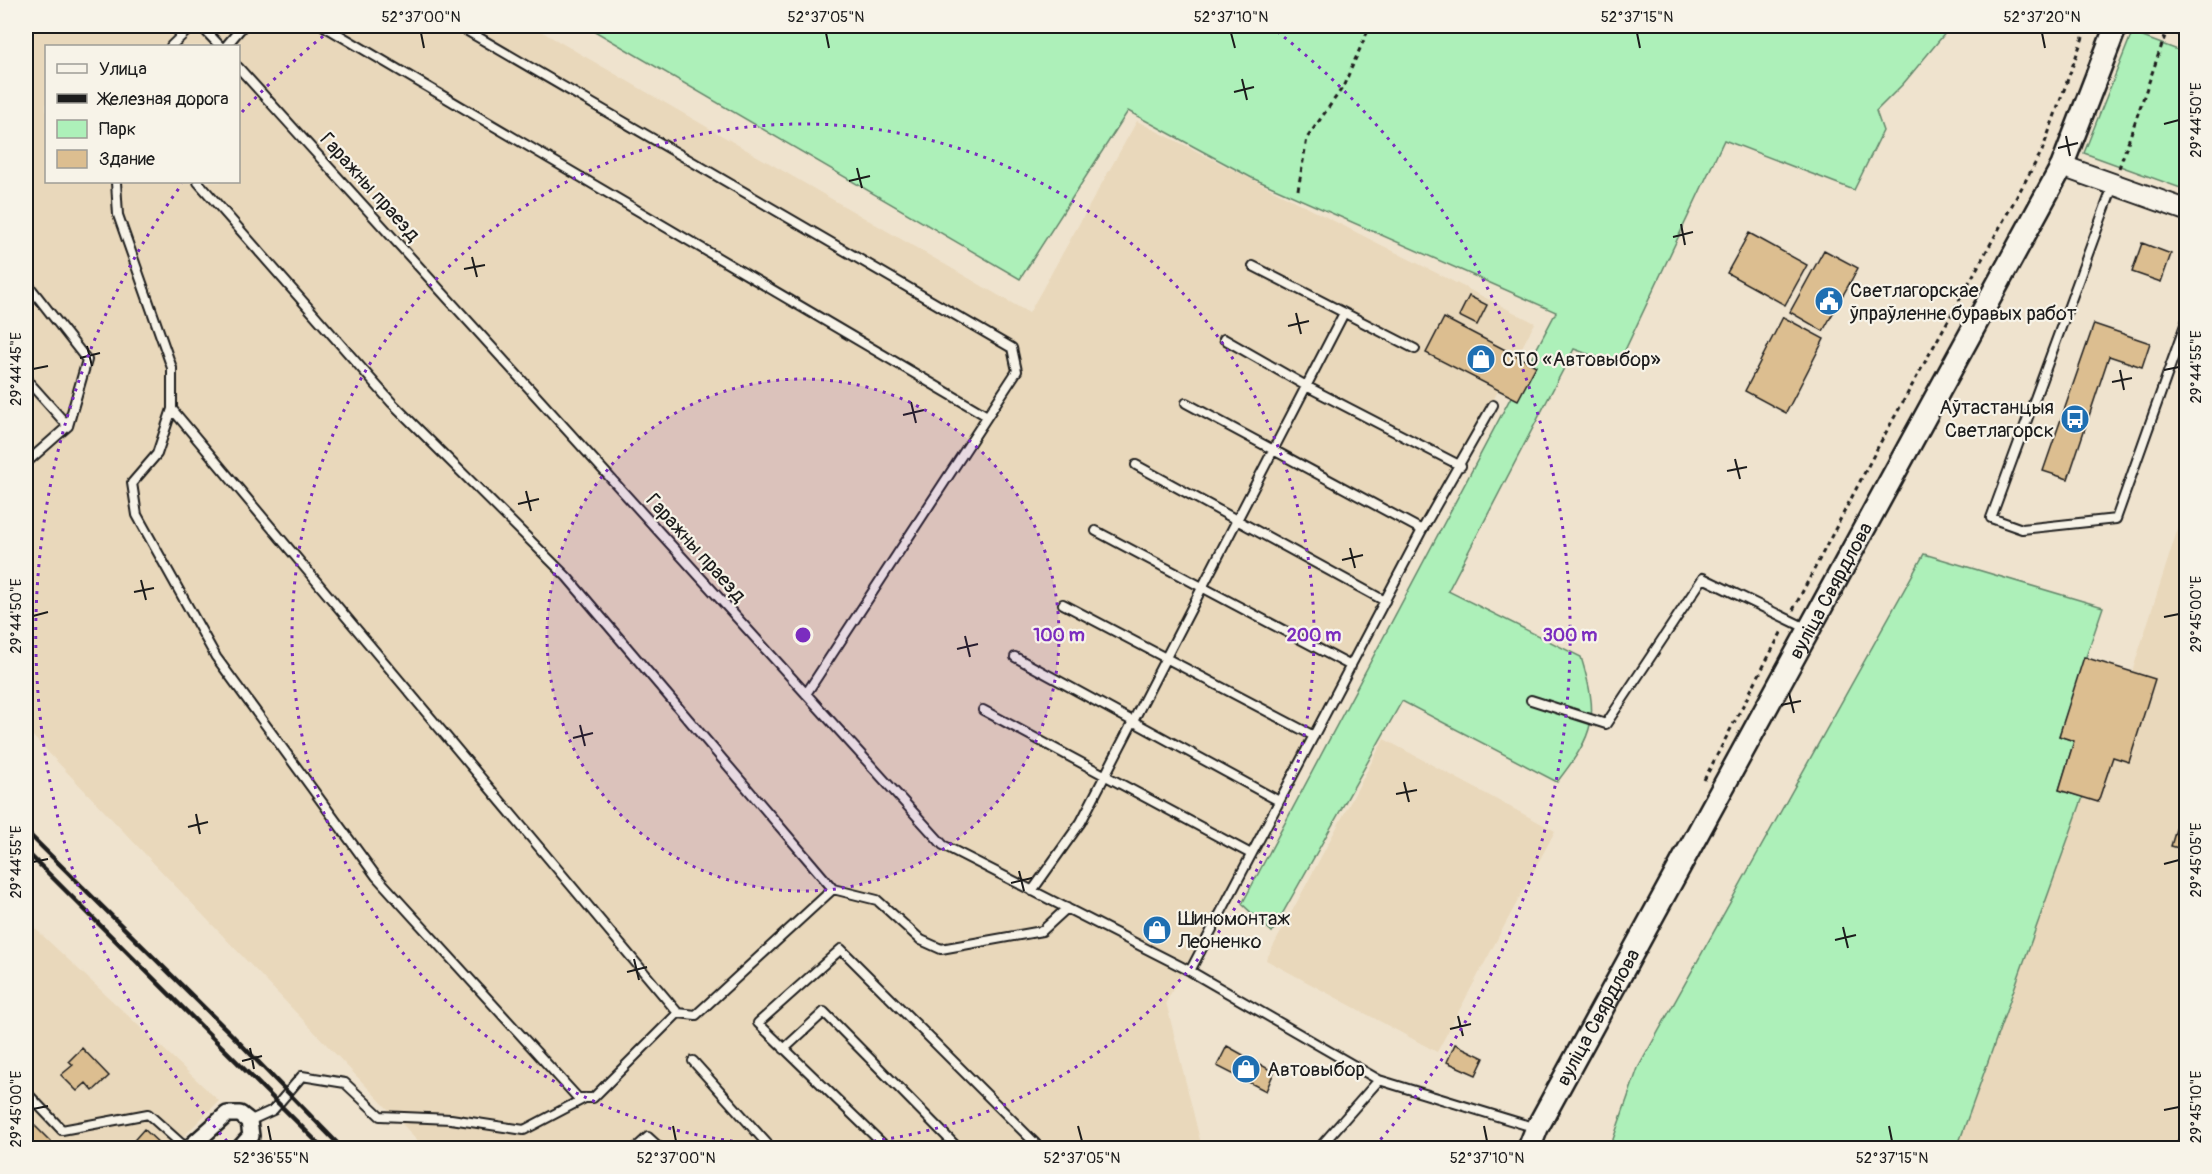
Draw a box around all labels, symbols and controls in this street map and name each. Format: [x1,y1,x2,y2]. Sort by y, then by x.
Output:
text: 52°37'00"N [381,8,461,27]
text: 52°37'05"N [788,8,864,27]
text: 52°37'10"N [1194,8,1268,27]
text: 52°37'15"N [1601,8,1673,27]
text: 52°37'20"N [2003,8,2081,27]
legend [45,45,240,183]
text: Улица [99,58,147,81]
text: 29°44'50"E [2187,82,2206,158]
text: Железная дорога [96,88,229,111]
text: Парк [99,118,136,141]
street label: Гаражны праезд [315,127,425,247]
text: Здание [99,148,155,171]
place label: Светлагорскае ўпраўленне буравых работ [1849,278,2077,326]
public building icon: Светлагорскае ўпраўленне буравых работ [1813,285,1845,317]
text: 29°44'55"E [2187,330,2206,404]
text: 29°44'45"E [7,332,26,406]
shop icon: СТО «Автовыбор» [1465,343,1497,375]
place label: СТО «Автовыбор» [1502,347,1661,372]
place label: Аўтастанцыя Светлагорск [1939,395,2054,443]
bus stop icon: Аўтастанцыя Светлагорск [2059,403,2091,435]
street label: Гаражны праезд [641,488,751,608]
street label: вуліца Свярдлова [1783,518,1878,663]
text: 29°45'00"E [2187,575,2206,652]
text: 29°44'50"E [7,578,26,654]
text: 100 m [1033,624,1085,647]
text: 200 m [1287,624,1341,647]
text: 300 m [1543,624,1597,647]
centre of rings [793,625,813,645]
text: 29°45'05"E [2187,822,2206,897]
text: 29°44'55"E [7,825,26,899]
place label: Шиномонтаж Леоненко [1177,906,1290,954]
shop icon: Шиномонтаж Леоненко [1141,914,1173,946]
street label: вуліца Свярдлова [1550,944,1645,1090]
shop icon: Автовыбор [1230,1053,1262,1085]
place label: Автовыбор [1267,1057,1365,1082]
text: 29°45'00"E [7,1070,26,1147]
text: 29°45'10"E [2187,1071,2206,1143]
text: 52°36'55"N [233,1149,309,1168]
text: 52°37'00"N [636,1149,716,1168]
text: 52°37'05"N [1044,1149,1120,1168]
text: 52°37'10"N [1450,1149,1524,1168]
text: 52°37'15"N [1856,1149,1928,1168]

